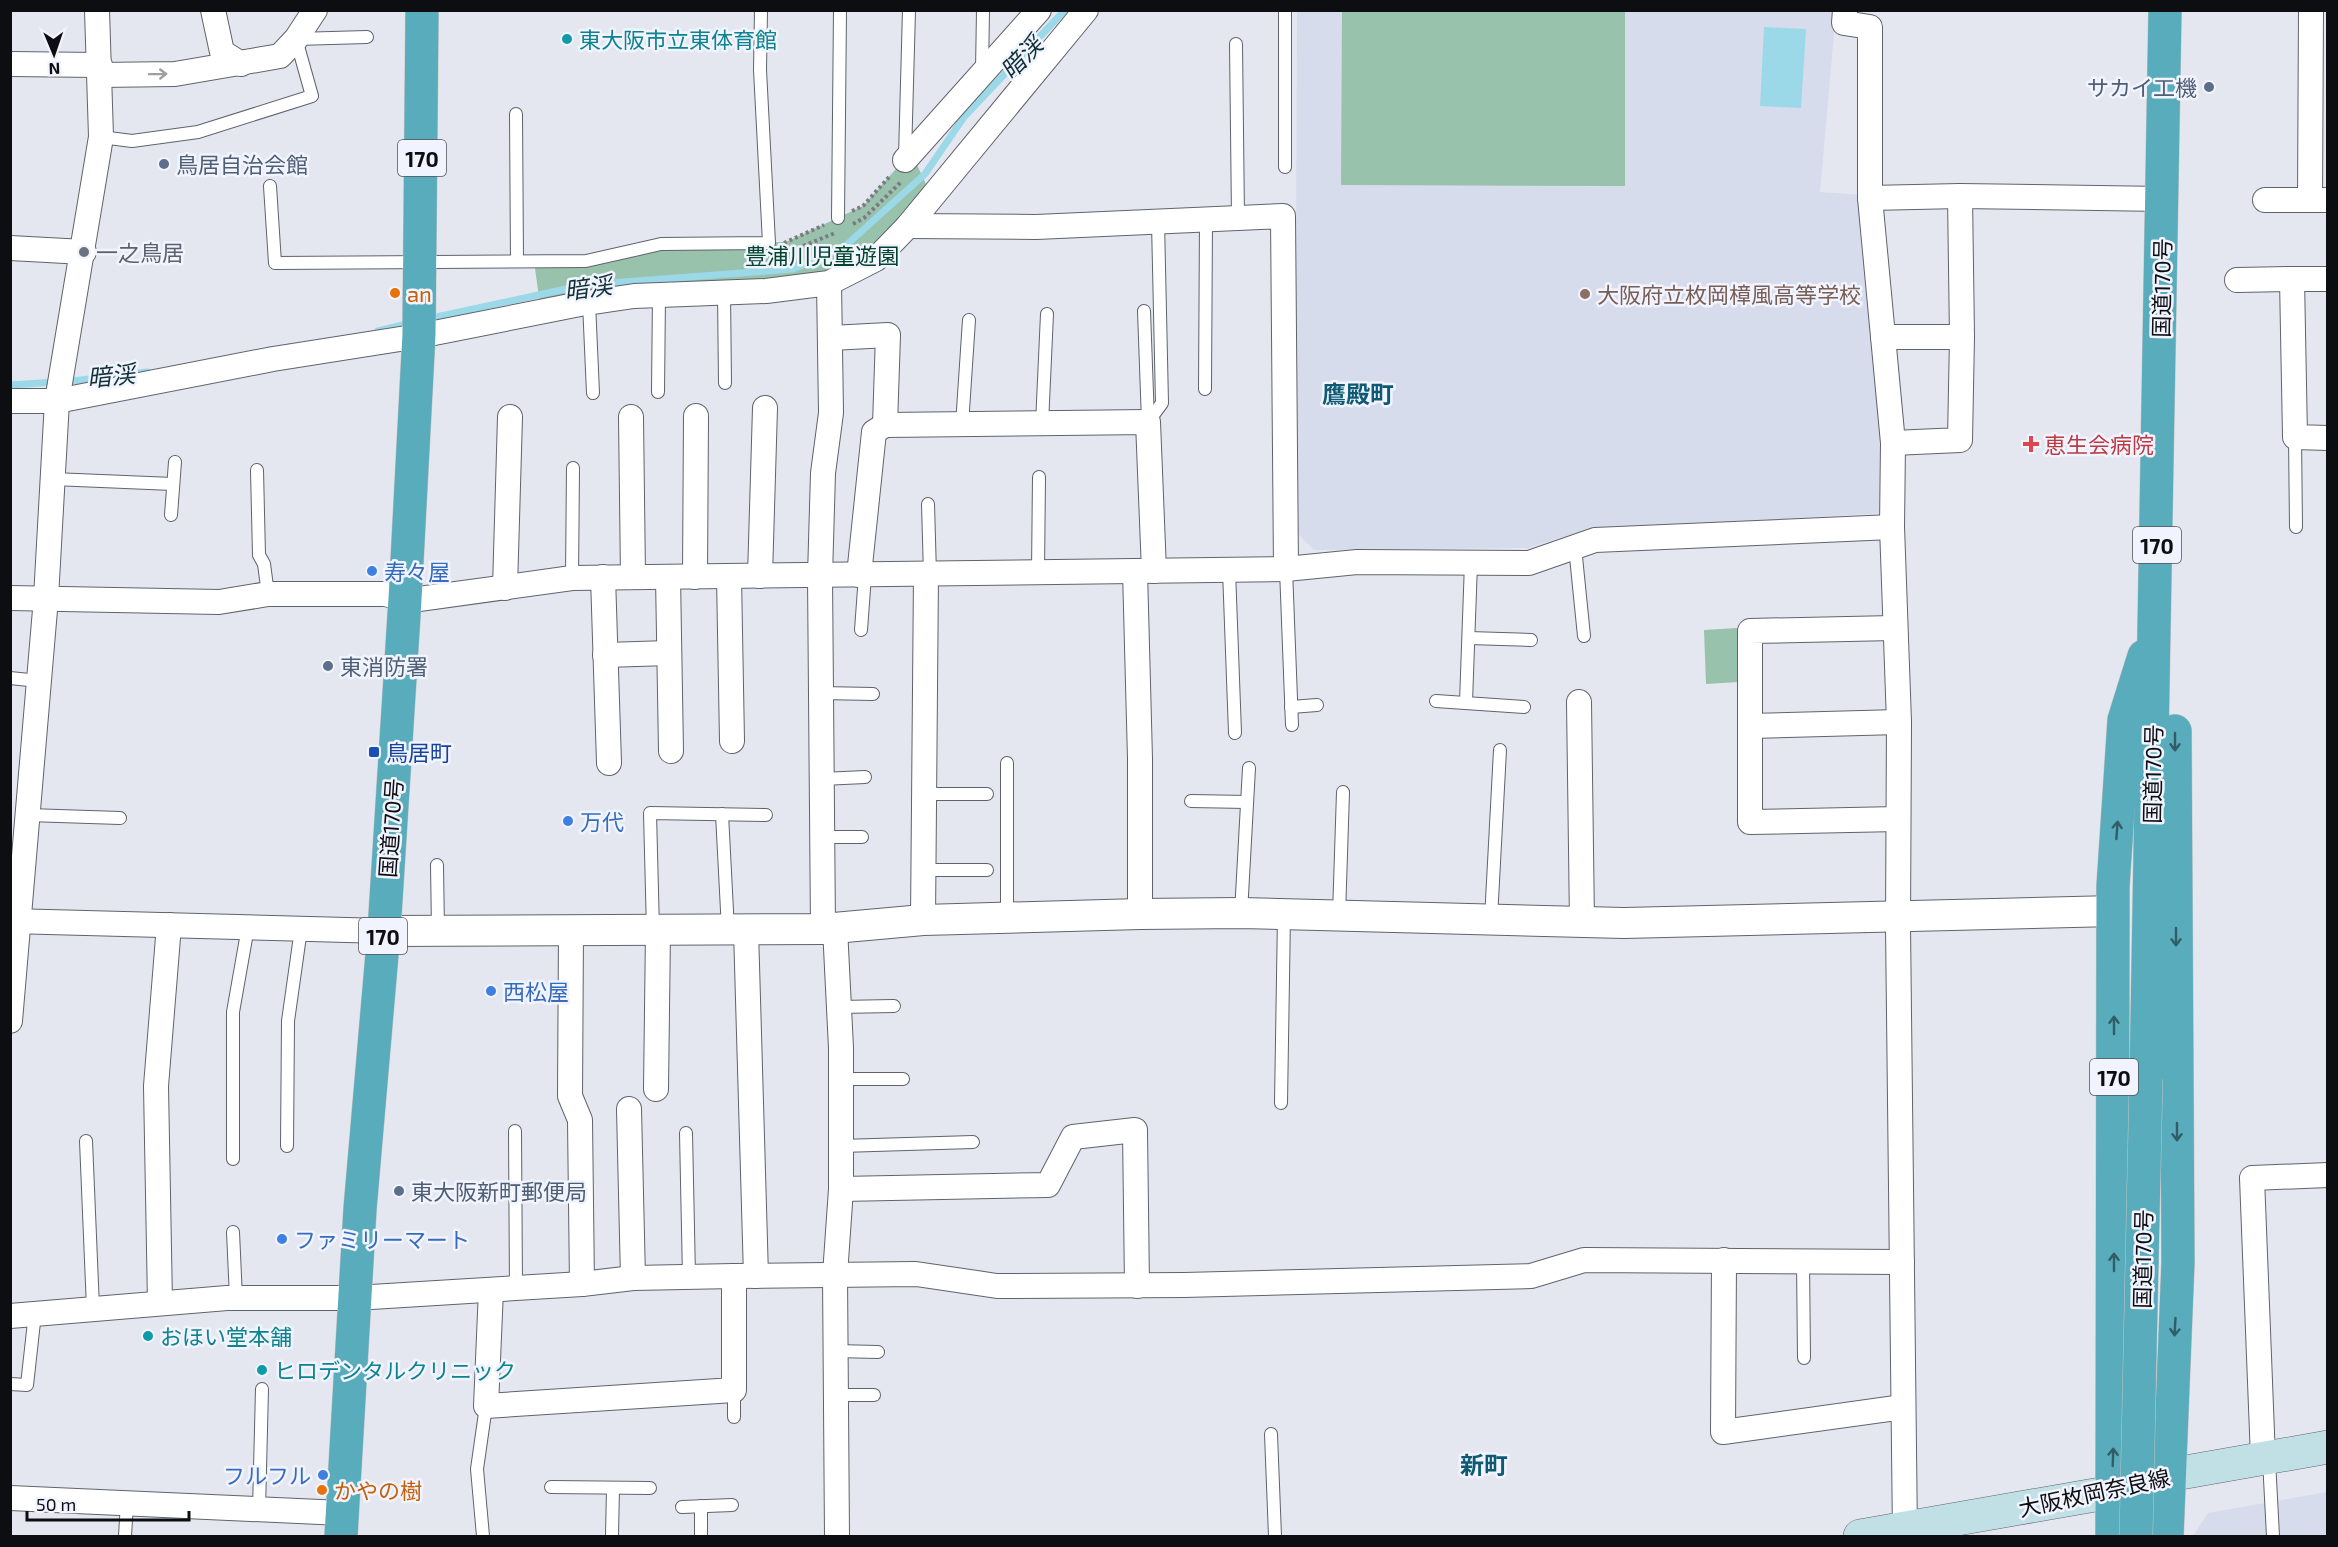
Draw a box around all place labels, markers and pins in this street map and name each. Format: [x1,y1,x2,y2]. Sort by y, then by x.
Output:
place label: 東大阪市立東体育館 [579,26,777,52]
marker: 東大阪市立東体育館 [560,32,574,46]
place label: サカイ工機 [2087,74,2197,100]
marker: サカイ工機 [2202,80,2216,94]
place label: 鳥居自治会館 [176,151,308,177]
marker: 鳥居自治会館 [157,157,171,171]
place label: 一之鳥居 [96,239,184,265]
marker: 一之鳥居 [77,245,91,259]
place label: an [407,280,432,306]
place label: 大阪府立枚岡樟風高等学校 [1597,281,1861,307]
marker: an [388,286,402,300]
marker: 大阪府立枚岡樟風高等学校 [1578,287,1592,301]
place label: 恵生会病院 [2044,431,2154,457]
marker: 恵生会病院 [2022,435,2040,453]
place label: 寿々屋 [384,558,450,584]
marker: 寿々屋 [365,564,379,578]
place label: 東消防署 [340,653,428,679]
marker: 東消防署 [321,659,335,673]
place label: 鳥居町 [386,739,452,765]
marker: 鳥居町 [367,745,381,759]
place label: 万代 [580,808,624,834]
marker: 万代 [561,814,575,828]
place label: 西松屋 [503,978,569,1004]
marker: 西松屋 [484,984,498,998]
place label: 東大阪新町郵便局 [411,1178,587,1204]
marker: 東大阪新町郵便局 [392,1184,406,1198]
place label: ファミリーマート [294,1226,470,1252]
marker: ファミリーマート [275,1232,289,1246]
place label: おほい堂本舗 [160,1323,292,1349]
marker: おほい堂本舗 [141,1329,155,1343]
place label: ヒロデンタルクリニック [274,1357,516,1383]
marker: ヒロデンタルクリニック [255,1363,269,1377]
place label: フルフル [223,1462,311,1488]
marker: フルフル [316,1468,330,1482]
place label: かやの樹 [334,1477,422,1503]
marker: かやの樹 [315,1483,329,1497]

